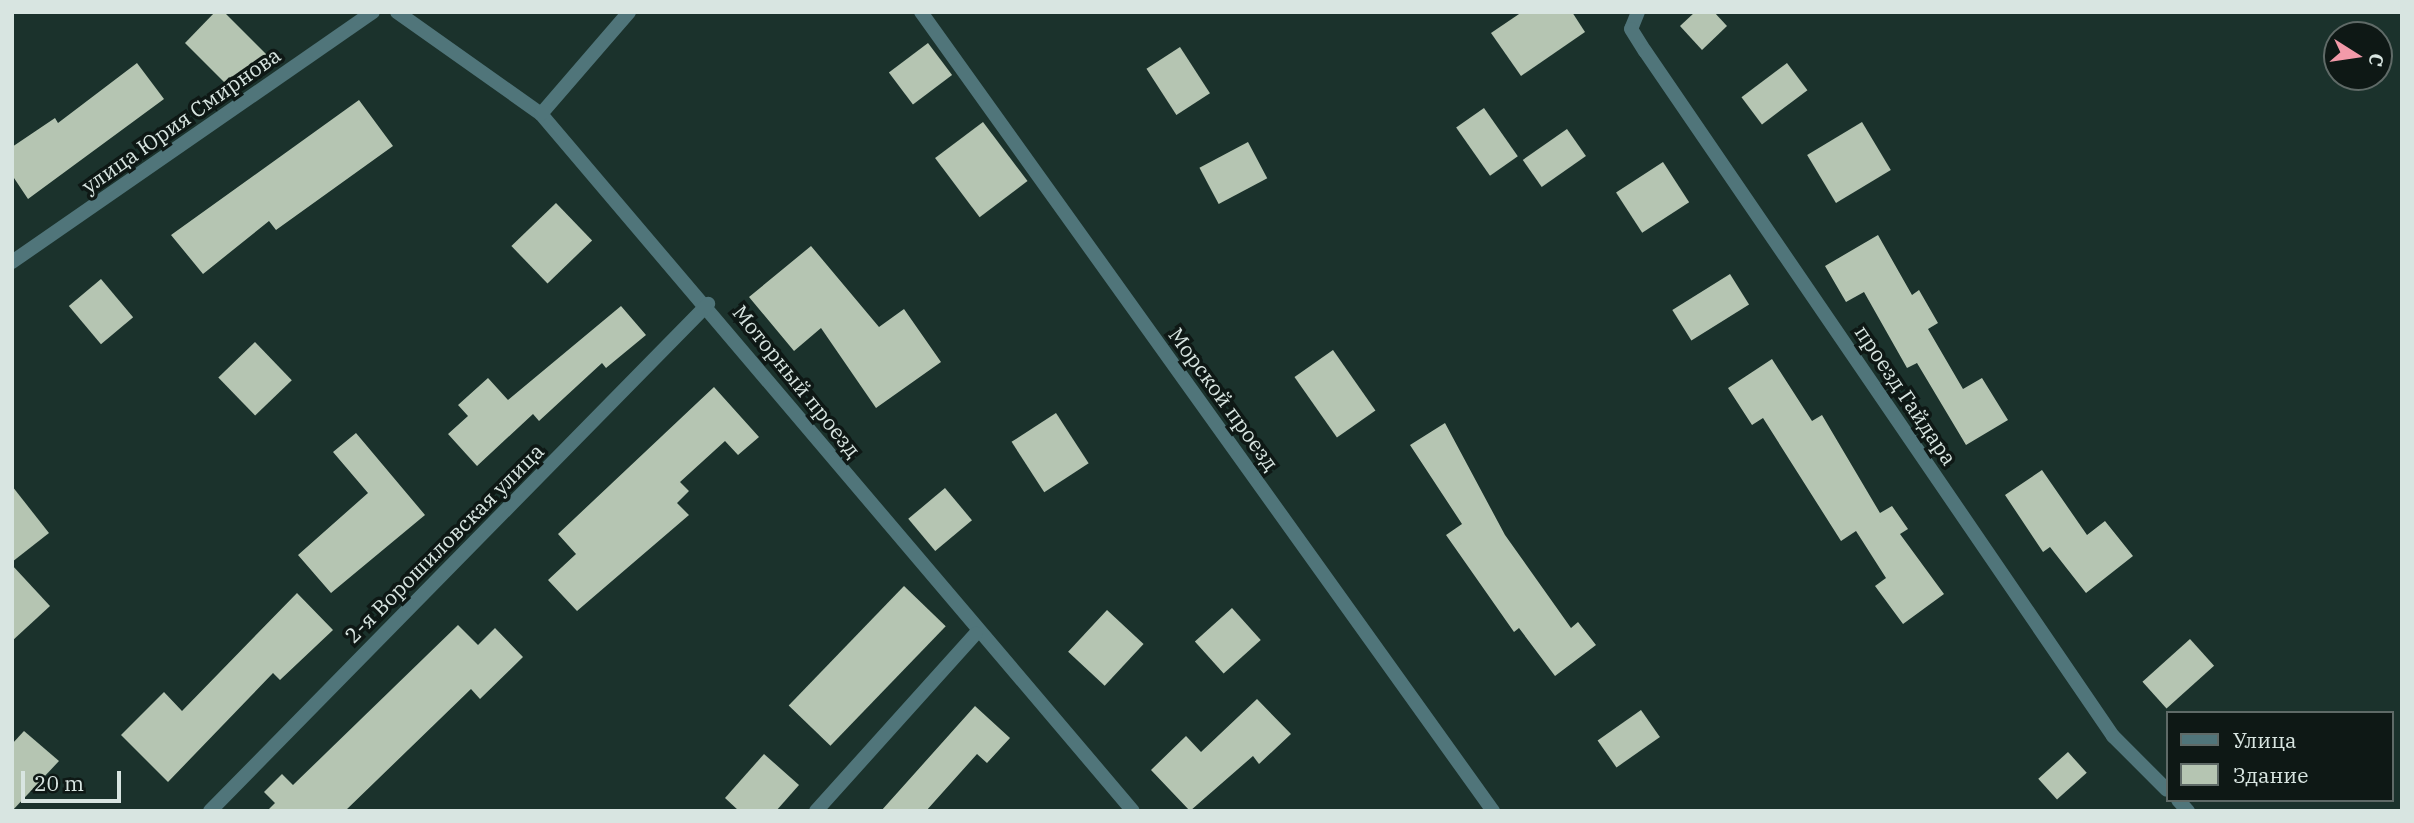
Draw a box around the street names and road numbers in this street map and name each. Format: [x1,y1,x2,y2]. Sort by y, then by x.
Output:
street label: улица Юрия Смирнова [77,42,285,198]
street label: Моторный проезд [728,300,866,462]
street label: проезд Гайдара [1850,320,1962,470]
street label: Морской проезд [1164,323,1284,475]
street label: 2-я Ворошиловская улица [339,438,549,648]

